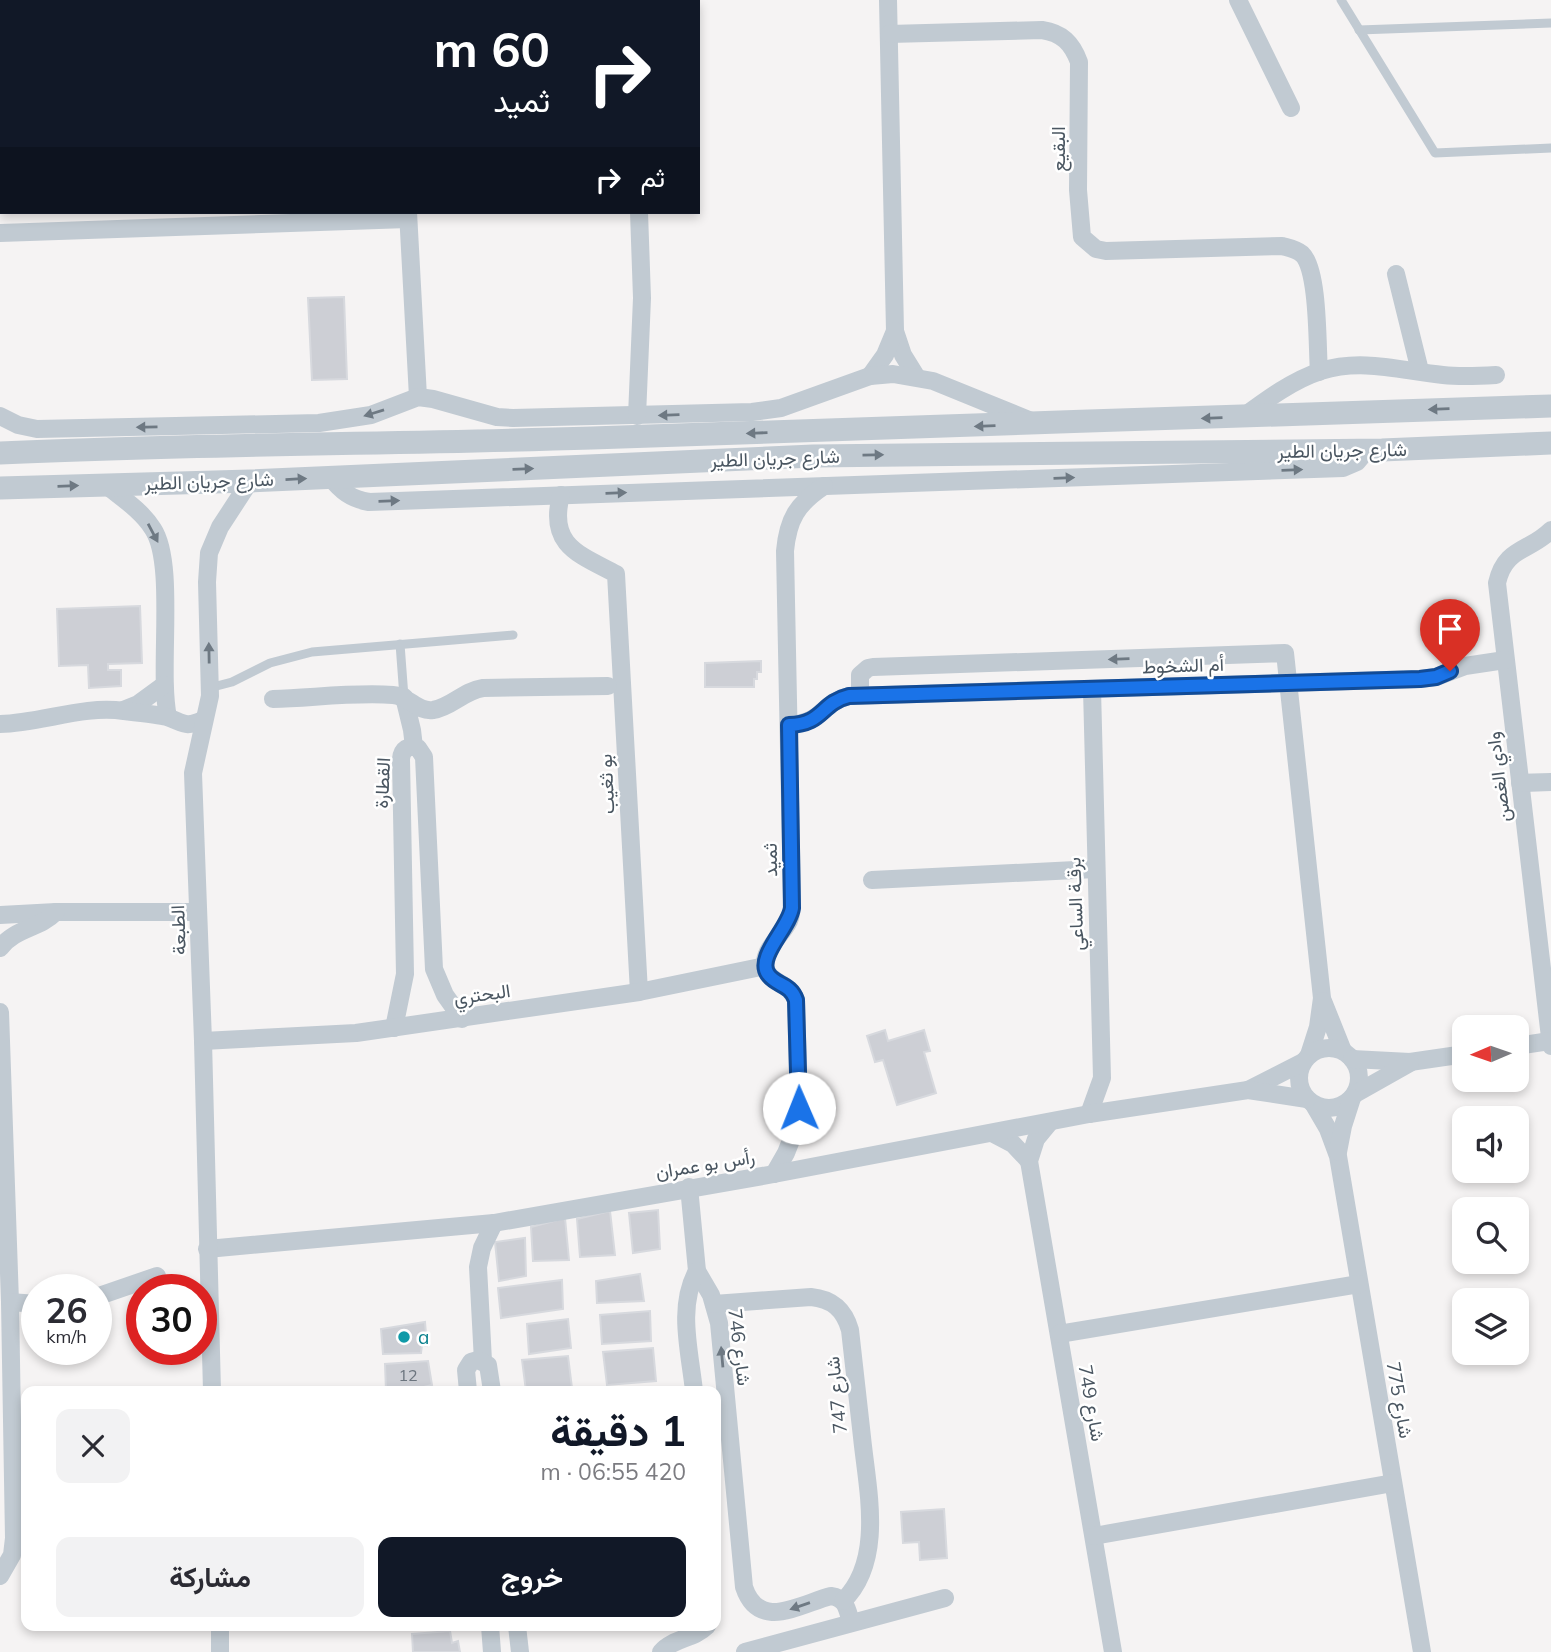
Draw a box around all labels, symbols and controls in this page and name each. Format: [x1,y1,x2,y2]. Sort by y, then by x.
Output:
text: 60 m [434,18,550,79]
icon: right [574,28,665,119]
text: ثميد [493,80,550,120]
street label: البقيع [1046,126,1072,172]
icon: right [589,161,627,199]
text: ثم [641,161,665,194]
one-way arrow [1428,404,1450,415]
one-way arrow [363,409,384,419]
one-way arrow [658,410,680,421]
one-way arrow [1201,412,1223,423]
one-way arrow [973,420,995,432]
one-way arrow [136,421,158,433]
one-way arrow [746,427,768,438]
street label: شارع جريان الطير [1276,437,1407,464]
street label: شارع جريان الطير [709,444,840,473]
one-way arrow [862,450,884,461]
one-way arrow [512,463,534,474]
one-way arrow [1281,464,1303,475]
street label: شارع جريان الطير [143,467,274,496]
one-way arrow [1053,472,1075,483]
one-way arrow [285,473,307,484]
one-way arrow [57,480,79,491]
one-way arrow [606,488,628,499]
one-way arrow [378,496,400,507]
one-way arrow [147,523,159,542]
pin [1420,599,1480,671]
icon: arrive [1431,610,1469,648]
one-way arrow [203,642,214,664]
street label: أم الشخوط [1142,652,1224,679]
one-way arrow [1108,654,1130,665]
street label: وادي الغصن [1481,730,1519,824]
street label: بو ثغيب [592,753,620,815]
street label: القطارة [369,757,395,809]
street label: ثميد [758,843,782,877]
street label: برقـة الساعي [1061,857,1093,951]
street label: الطبعة [165,905,191,955]
street label: البحتري [452,978,512,1014]
north arrow [1452,1015,1530,1092]
map controls [1452,1015,1529,1365]
position arrow [762,1071,836,1145]
button: sound [1452,1106,1529,1183]
street label: رأس بو عمران [654,1144,756,1184]
button: search [1452,1197,1529,1274]
speed limit sign: 30 [126,1274,217,1365]
text: 26 [45,1288,88,1332]
button: layers [1452,1288,1529,1365]
street label: شارع 746 [722,1307,757,1387]
text: km/h [46,1325,87,1348]
place label: a [418,1325,429,1349]
marker: a [396,1329,412,1345]
one-way arrow [716,1346,727,1368]
street label: شارع 747 [820,1355,853,1435]
street label: شارع 775 [1380,1360,1419,1440]
street label: شارع 749 [1072,1363,1111,1443]
house number: 12 [398,1365,418,1385]
text: 1 دقيقة [550,1404,686,1457]
button: close [56,1409,130,1483]
text: 420 m · 06:55 [541,1457,686,1486]
button: مشاركة [56,1537,364,1617]
button: خروج [378,1537,686,1617]
one-way arrow [790,1601,811,1611]

